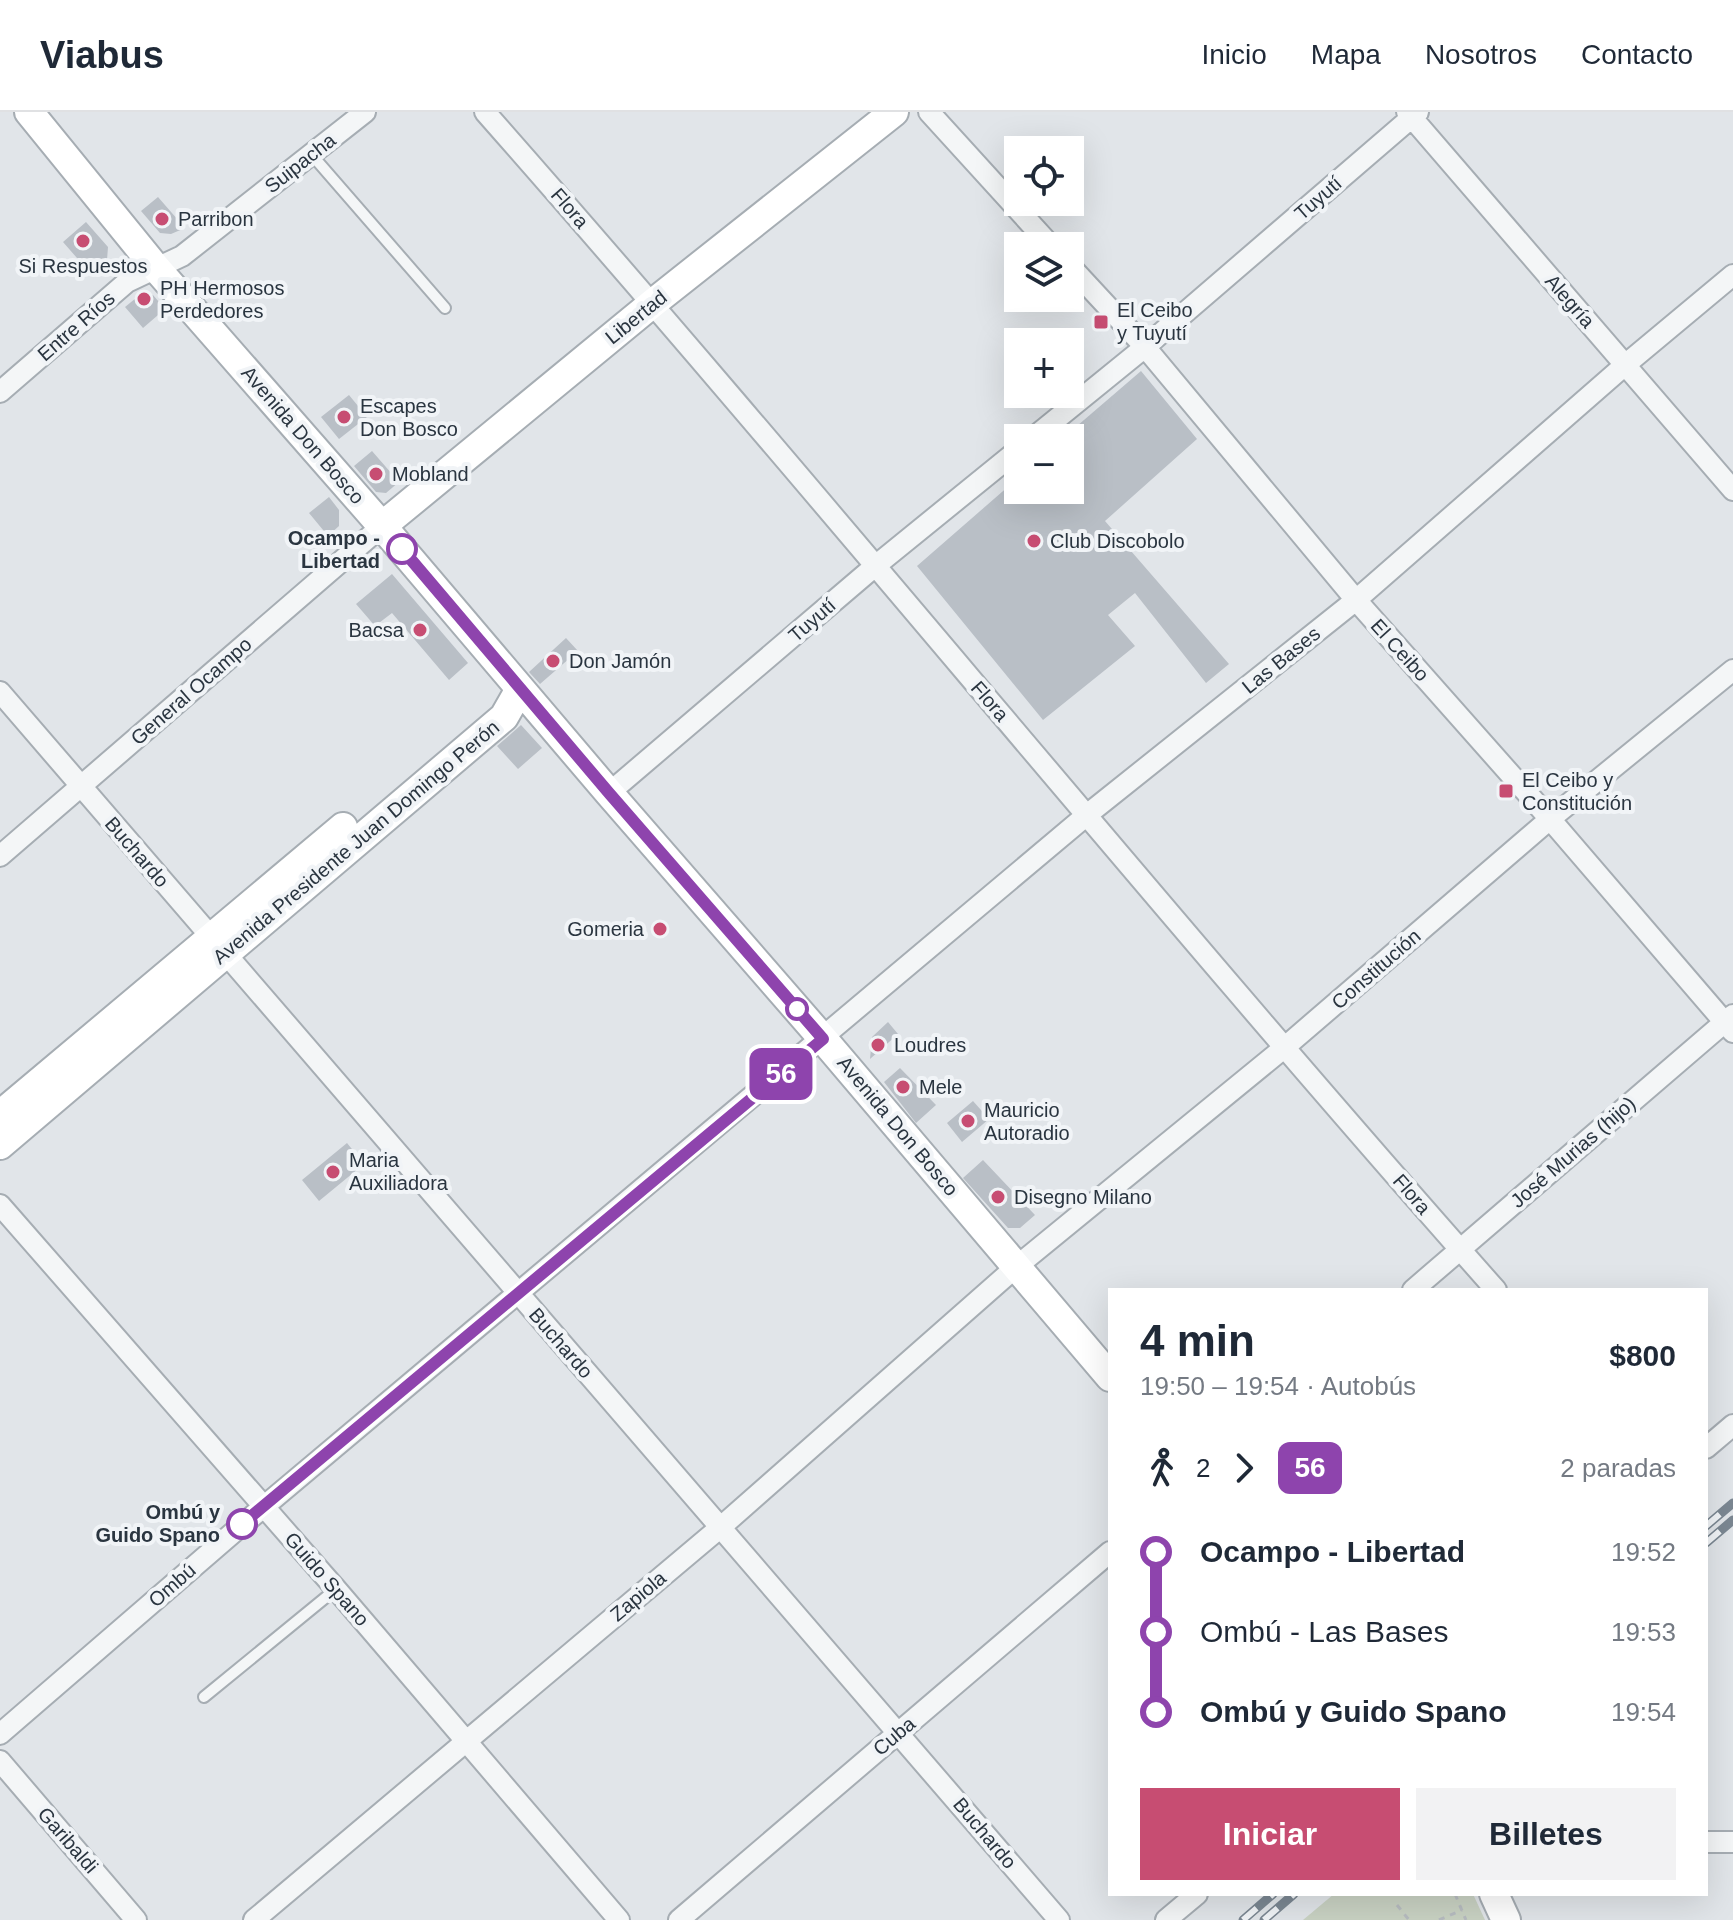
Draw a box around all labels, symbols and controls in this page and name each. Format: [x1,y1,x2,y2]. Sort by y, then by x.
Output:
text: Viabus [40,34,164,76]
text: Inicio [1201,39,1267,70]
text: Mapa [1311,39,1381,70]
text: Nosotros [1425,39,1537,70]
text: Contacto [1581,39,1693,70]
street label: Suipacha [260,128,340,197]
map controls [1004,136,1084,504]
button: locate [1004,136,1084,216]
street label: Tuyutí [1290,171,1346,224]
street label: Flora [547,184,594,233]
place label: Parribon [178,208,254,230]
marker: Parribon [153,210,171,228]
marker: Si Respuestos [74,232,92,250]
button: layers [1004,232,1084,312]
place label: Si Respuestos [19,255,147,277]
street label: Alegría [1541,270,1600,333]
place label: PH Hermosos Perdedores [160,277,284,322]
street label: Libertad [601,286,671,348]
street label: Entre Ríos [33,287,119,365]
marker: PH Hermosos Perdedores [135,290,153,308]
place label: El Ceibo y Tuyutí [1117,299,1193,344]
marker: El Ceibo y Tuyutí [1092,313,1110,331]
button: + [1004,328,1084,408]
street label: Avenida Don Bosco [237,362,369,508]
place label: Escapes Don Bosco [360,395,458,440]
marker: Escapes Don Bosco [335,408,353,426]
button: − [1004,424,1084,504]
place label: Mobland [392,463,469,485]
marker: Mobland [367,465,385,483]
place label: Ocampo - Libertad [288,527,380,572]
place label: Club Discobolo [1050,530,1185,552]
marker: Club Discobolo [1025,532,1043,550]
marker: Ocampo - Libertad [387,534,417,564]
street label: Tuyutí [784,593,840,646]
street label: El Ceibo [1367,615,1433,685]
place label: Bacsa [348,619,405,641]
marker: Bacsa [411,621,429,639]
street label: Las Bases [1238,622,1324,698]
street label: General Ocampo [126,633,256,749]
place label: Don Jamón [569,650,671,672]
marker: Don Jamón [544,652,562,670]
street label: Flora [967,677,1014,726]
street label: Avenida Presidente Juan Domingo Perón [209,716,503,968]
place label: El Ceibo y Constitución [1522,769,1632,814]
marker: El Ceibo y Constitución [1497,782,1515,800]
street label: Buchardo [101,812,173,892]
place label: Gomeria [567,918,645,940]
marker: Gomeria [651,920,669,938]
street label: Constitución [1327,925,1425,1013]
unlabelled marker [786,998,808,1020]
place label: Loudres [894,1034,966,1056]
marker: Loudres [869,1036,887,1054]
line badge: 56 [745,1048,817,1100]
street label: Avenida Don Bosco [833,1052,963,1200]
text: 56 [765,1058,797,1089]
place label: Mele [919,1076,962,1098]
marker: Mele [894,1078,912,1096]
street label: José Murias (hijo) [1506,1092,1640,1212]
place label: Mauricio Autoradio [984,1099,1070,1144]
marker: Mauricio Autoradio [959,1112,977,1130]
place label: Maria Auxiliadora [349,1149,449,1194]
marker: Maria Auxiliadora [324,1163,342,1181]
street label: Flora [1389,1170,1436,1219]
place label: Disegno Milano [1014,1186,1152,1208]
marker: Disegno Milano [989,1188,1007,1206]
street label: Buchardo [525,1303,597,1383]
text: 4 min [1140,1316,1255,1365]
text: $800 [1609,1339,1676,1372]
text: 19:50 – 19:54 · Autobús [1140,1371,1416,1401]
icon: walk [1140,1446,1184,1490]
icon: forward [1222,1446,1266,1490]
text: 56 [1294,1452,1326,1483]
text: 2 [1196,1453,1210,1483]
text: 2 paradas [1560,1453,1676,1483]
place label: Ombú y Guido Spano [96,1501,221,1546]
marker: Ombú y Guido Spano [227,1509,257,1539]
street label: Guido Spano [280,1528,374,1630]
text: Ocampo - Libertad [1200,1535,1465,1568]
text: 19:52 [1611,1537,1676,1567]
street label: Ombú [144,1559,200,1611]
street label: Zapiola [606,1566,671,1626]
text: Ombú - Las Bases [1200,1615,1448,1648]
text: 19:53 [1611,1617,1676,1647]
text: Ombú y Guido Spano [1200,1695,1507,1728]
text: 19:54 [1611,1697,1676,1727]
street label: Cuba [869,1712,920,1760]
button: Iniciar [1140,1788,1400,1880]
button: Billetes [1416,1788,1676,1880]
street label: Buchardo [949,1793,1021,1873]
street label: Garibaldi [33,1803,103,1877]

